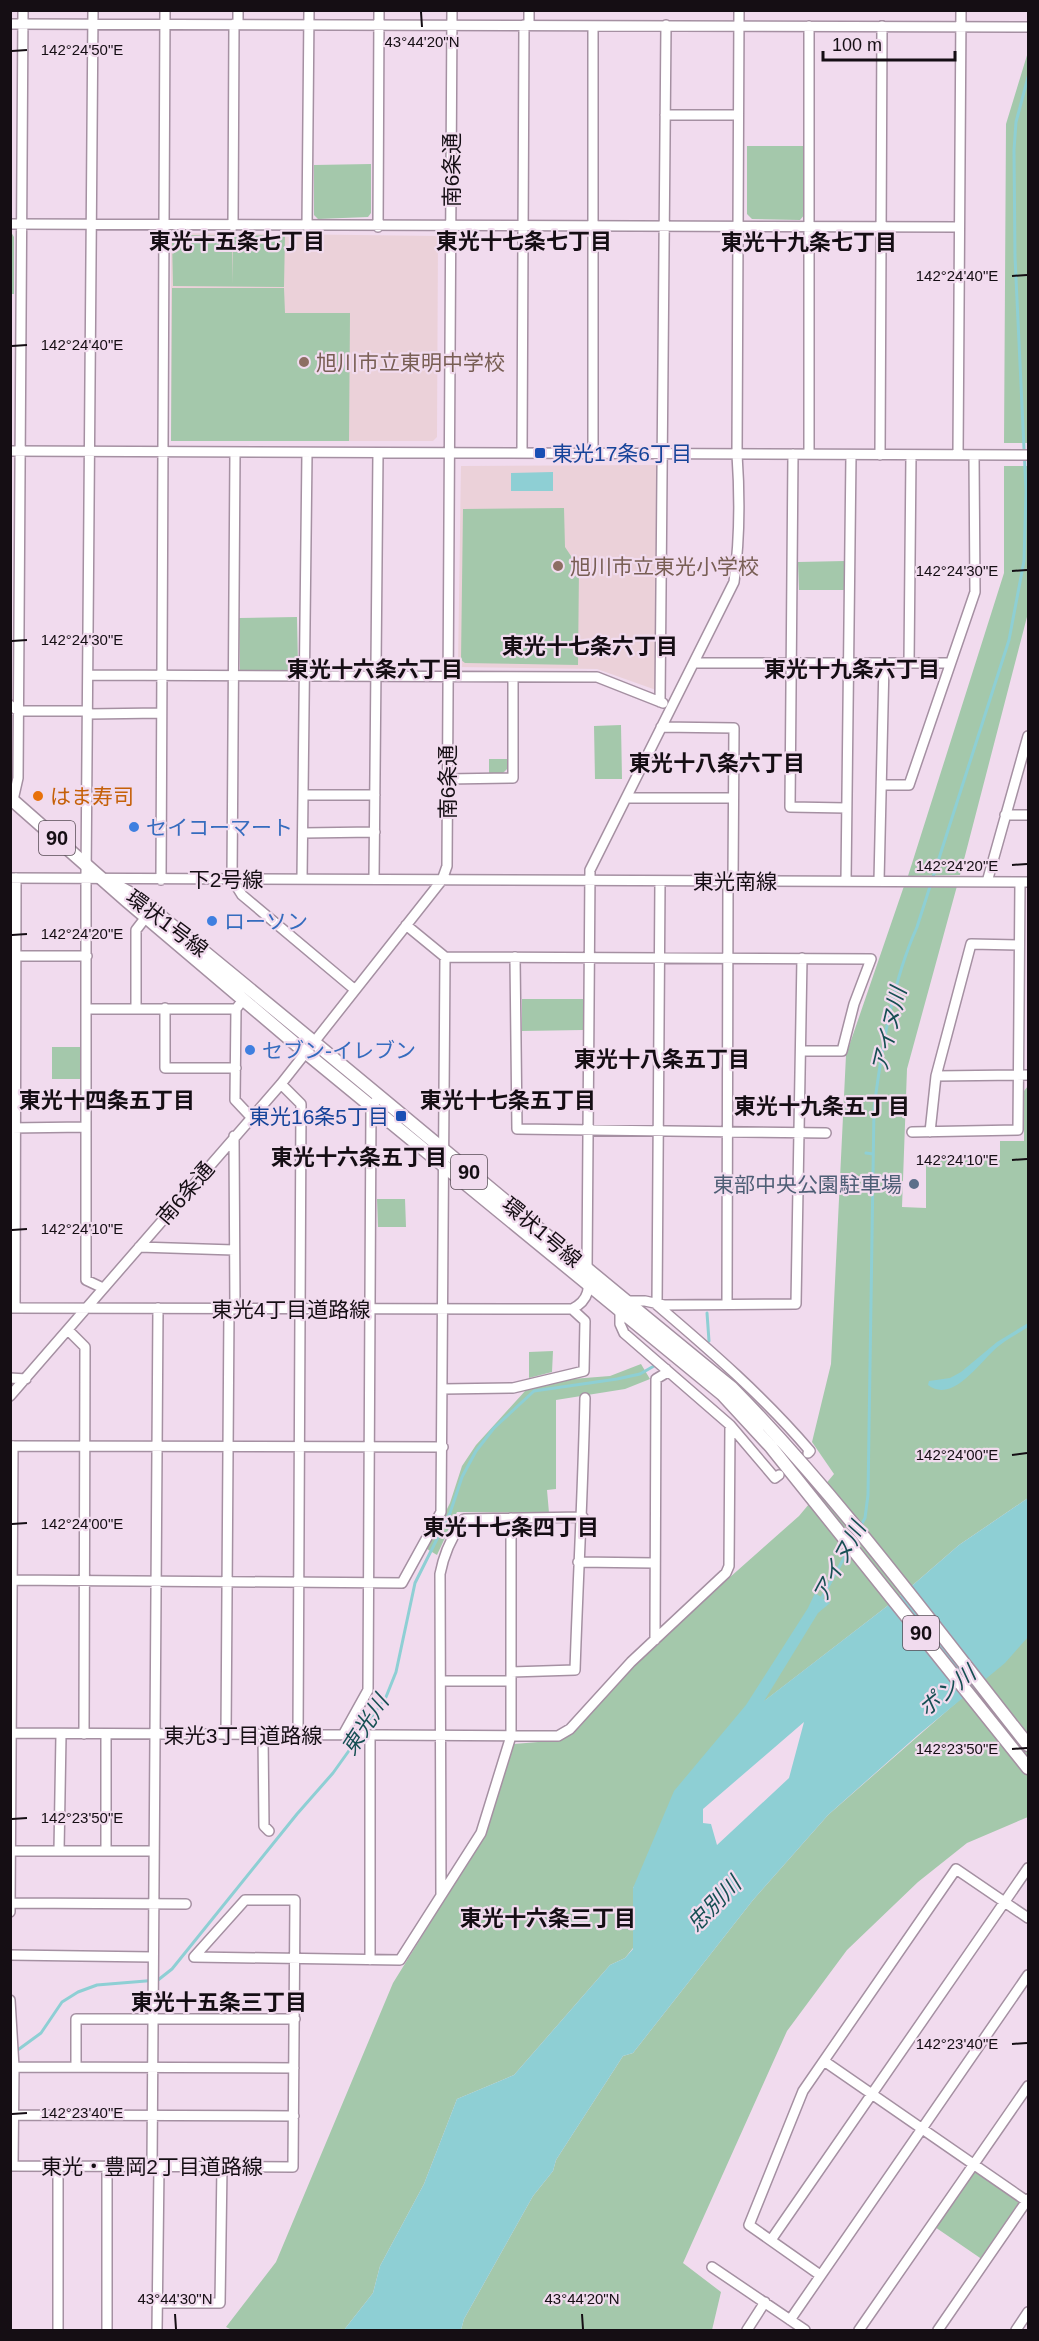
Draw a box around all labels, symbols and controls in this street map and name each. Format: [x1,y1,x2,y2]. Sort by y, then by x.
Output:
scale bar [823,24,955,62]
text: 43°44'20"N [384,33,460,50]
text: 100 m [832,35,882,55]
text: 142°24'50"E [41,41,123,58]
street label: 南6条通 [440,133,463,207]
district label: 東光十五条七丁目 [149,229,325,254]
district label: 東光十七条七丁目 [436,229,612,254]
district label: 東光十九条七丁目 [721,230,897,255]
text: 142°24'40"E [916,267,998,284]
text: 142°24'40"E [41,336,123,353]
place label: 旭川市立東明中学校 [316,351,505,374]
marker: 旭川市立東明中学校 [297,355,311,369]
place label: 東光17条6丁目 [552,442,692,465]
marker: 東光17条6丁目 [533,446,547,460]
place label: 旭川市立東光小学校 [570,555,759,578]
marker: 旭川市立東光小学校 [551,559,565,573]
text: 142°24'30"E [916,562,998,579]
text: 142°24'30"E [41,631,123,648]
district label: 東光十七条六丁目 [502,634,678,659]
district label: 東光十六条六丁目 [287,657,463,682]
district label: 東光十九条六丁目 [764,657,940,682]
street label: 南6条通 [436,745,459,819]
district label: 東光十八条六丁目 [629,751,805,776]
place label: はま寿司 [50,785,134,808]
marker: はま寿司 [31,789,45,803]
place label: セイコーマート [146,816,293,839]
marker: セイコーマート [127,820,141,834]
road number: 90 [39,821,75,855]
text: 142°24'20"E [916,857,998,874]
street label: 下2号線 [189,868,263,891]
street label: 東光南線 [693,870,777,893]
street label: 環状1号線 [122,885,212,961]
place label: ローソン [224,910,308,933]
marker: ローソン [205,914,219,928]
text: 142°24'20"E [41,925,123,942]
water label: アイヌ川 [867,983,911,1075]
place label: セブン-イレブン [262,1039,416,1062]
marker: セブン-イレブン [243,1043,257,1057]
district label: 東光十八条五丁目 [574,1047,750,1072]
district label: 東光十四条五丁目 [19,1088,195,1113]
district label: 東光十七条五丁目 [420,1088,596,1113]
district label: 東光十九条五丁目 [734,1094,910,1119]
place label: 東光16条5丁目 [249,1105,389,1128]
marker: 東光16条5丁目 [394,1109,408,1123]
district label: 東光十六条五丁目 [271,1145,447,1170]
text: 142°24'10"E [916,1151,998,1168]
road number: 90 [451,1155,487,1189]
street label: 南6条通 [152,1157,218,1229]
place label: 東部中央公園駐車場 [713,1173,902,1196]
marker: 東部中央公園駐車場 [907,1177,921,1191]
street label: 環状1号線 [498,1192,586,1272]
text: 142°24'10"E [41,1220,123,1237]
street label: 東光4丁目道路線 [212,1298,370,1321]
text: 142°24'00"E [916,1446,998,1463]
text: 142°24'00"E [41,1515,123,1532]
district label: 東光十七条四丁目 [423,1515,599,1540]
water label: アイヌ川 [808,1516,871,1606]
road number: 90 [903,1616,939,1650]
water label: ポン川 [913,1659,982,1721]
water label: 東光川 [337,1689,395,1759]
street label: 東光3丁目道路線 [164,1724,322,1747]
text: 142°23'50"E [916,1740,998,1757]
text: 142°23'50"E [41,1809,123,1826]
water label: 忠別川 [682,1870,747,1936]
district label: 東光十六条三丁目 [460,1906,636,1931]
district label: 東光十五条三丁目 [131,1990,307,2015]
text: 142°23'40"E [916,2035,998,2052]
text: 142°23'40"E [41,2104,123,2121]
street label: 東光・豊岡2丁目道路線 [41,2155,263,2178]
text: 43°44'30"N [137,2290,213,2307]
text: 43°44'20"N [544,2290,620,2307]

